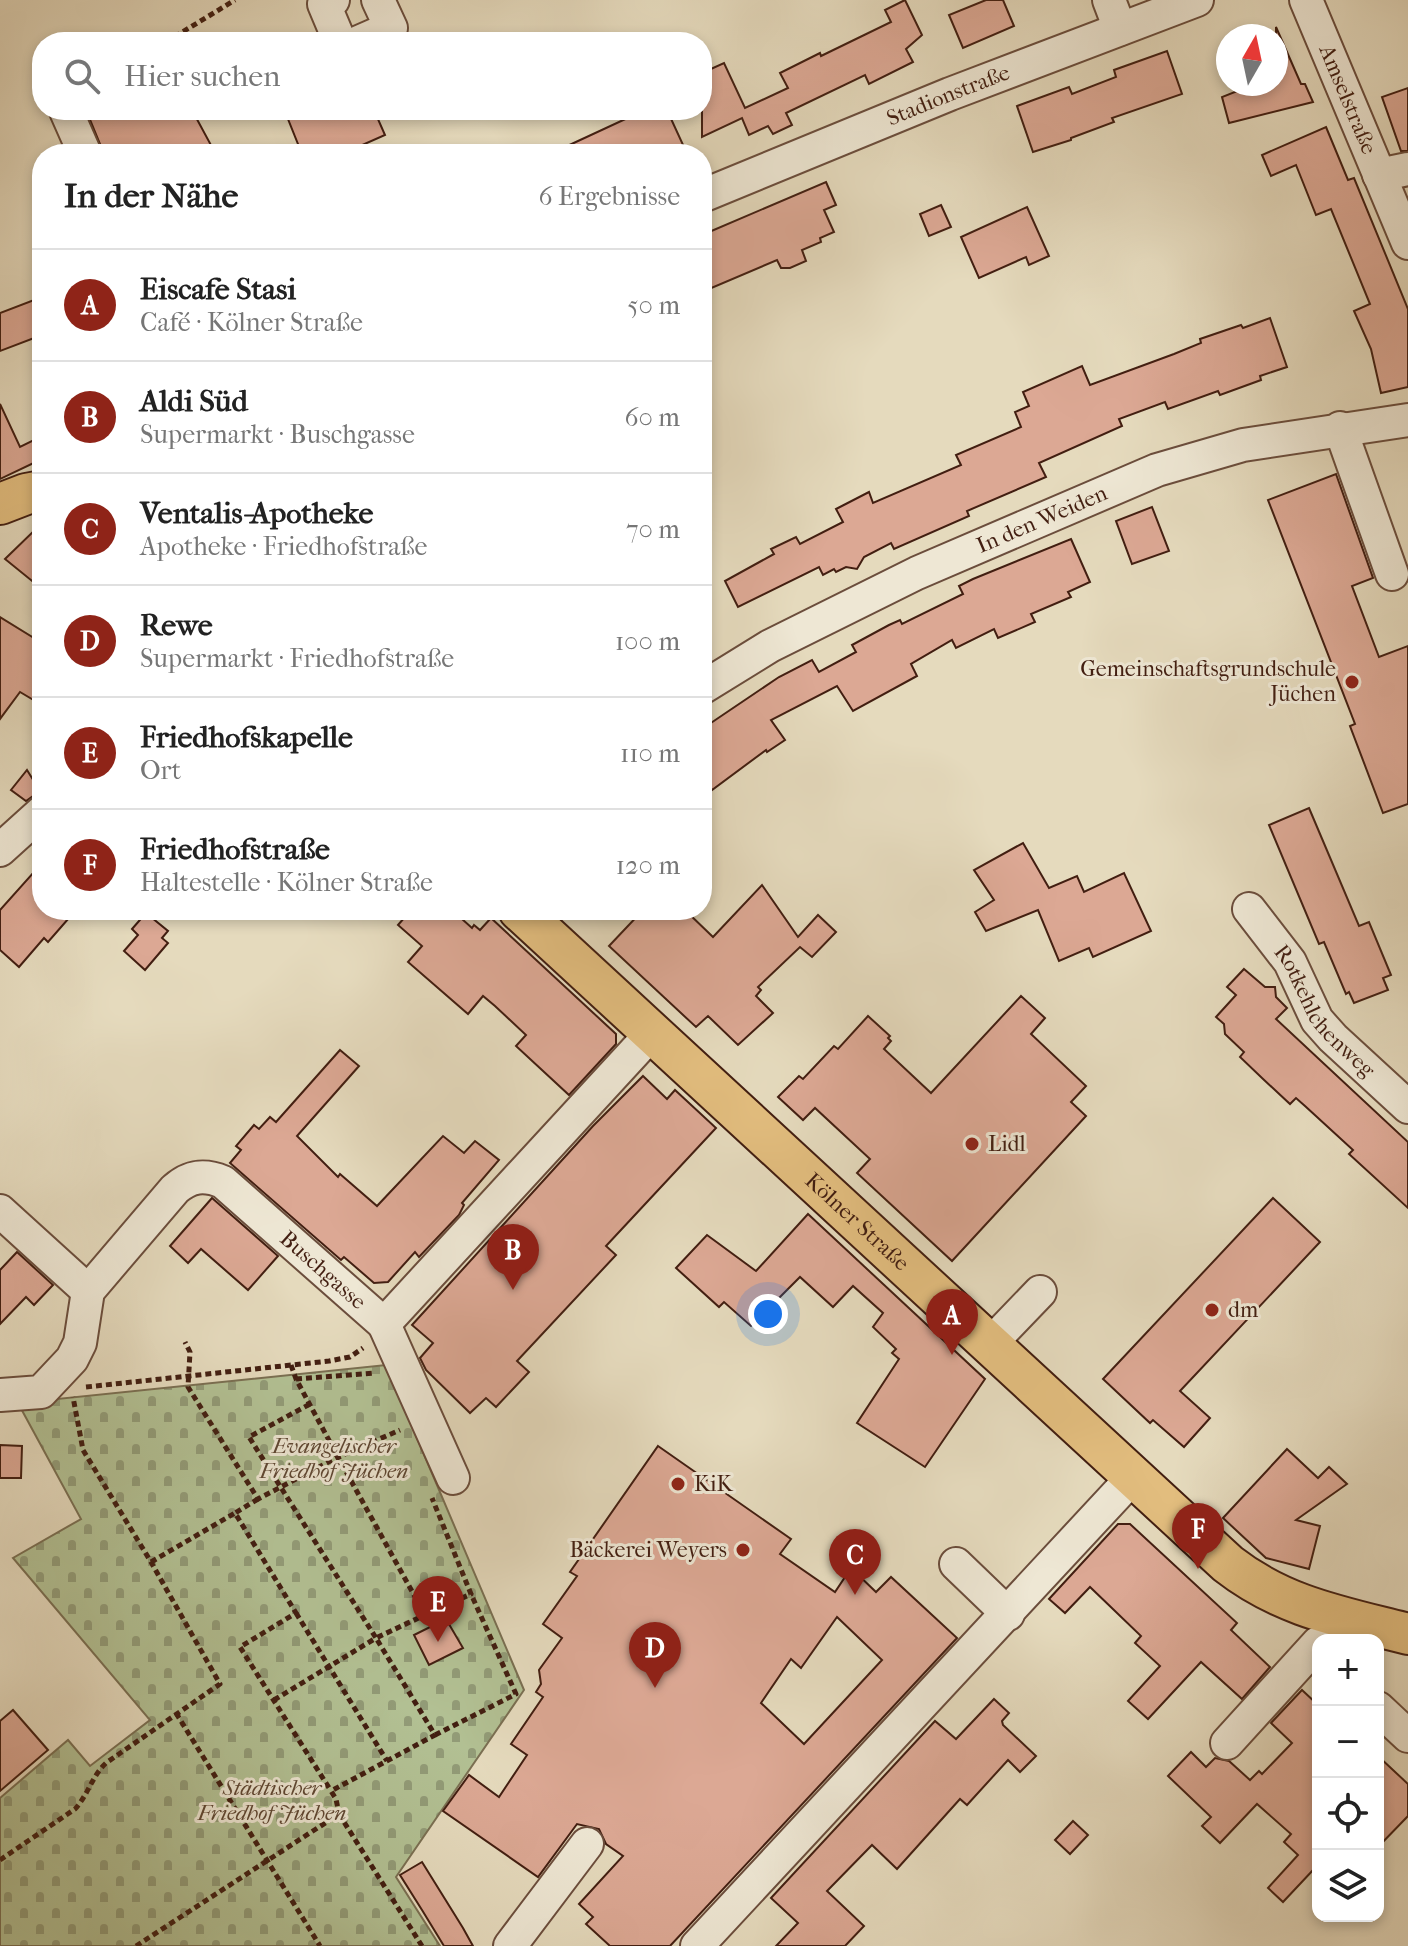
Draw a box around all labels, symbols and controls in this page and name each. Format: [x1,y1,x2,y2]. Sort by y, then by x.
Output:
north arrow [1216,24,1288,96]
search box [32,32,712,120]
street label: Amselstraße [1313,40,1382,158]
icon: search [60,54,104,98]
text: Hier suchen [124,59,280,94]
street label: Stadionstraße [883,59,1013,132]
text: In der Nähe [64,176,238,216]
text: 6 Ergebnisse [538,181,680,212]
text: Eiscafe Stasi [140,272,296,307]
text: A [82,290,98,321]
text: 50 m [627,290,680,321]
text: Café · Kölner Straße [140,307,363,338]
text: Aldi Süd [140,384,248,419]
text: B [82,402,98,433]
text: 60 m [624,402,680,433]
text: Supermarkt · Buschgasse [140,419,415,450]
street label: In den Weiden [973,480,1111,559]
text: Ventalis-Apotheke [140,496,373,531]
text: C [81,514,99,545]
text: 70 m [626,514,680,545]
text: Apotheke · Friedhofstraße [140,531,427,562]
text: Rewe [140,608,213,643]
text: D [80,626,100,657]
text: 100 m [615,626,680,657]
text: Supermarkt · Friedhofstraße [140,643,454,674]
place label: Gemeinschaftsgrundschule Jüchen [1080,656,1336,707]
marker: Gemeinschaftsgrundschule Jüchen [1343,673,1361,691]
text: Friedhofskapelle [140,720,353,755]
text: E [82,738,98,769]
text: 110 m [620,738,680,769]
text: Ort [140,755,181,786]
text: Friedhofstraße [140,832,330,867]
text: F [83,850,97,881]
text: 120 m [616,850,680,881]
text: Haltestelle · Kölner Straße [140,867,433,898]
street label: Rotkehlchenweg [1269,940,1380,1083]
place label: Lidl [988,1131,1026,1157]
marker: Lidl [963,1135,981,1153]
street label: Kölner Straße [800,1168,915,1276]
pin: B [487,1224,539,1290]
street label: Buschgasse [275,1225,371,1315]
pin: A [926,1289,978,1355]
your location [748,1294,788,1334]
place label: dm [1228,1297,1259,1323]
marker: dm [1203,1301,1221,1319]
park label: Evangelischer Friedhof Jüchen [259,1433,408,1484]
place label: KiK [694,1471,733,1497]
marker: KiK [669,1475,687,1493]
pin: F [1172,1503,1224,1569]
pin: C [829,1529,881,1595]
place label: Bäckerei Weyers [569,1537,727,1563]
marker: Bäckerei Weyers [734,1541,752,1559]
pin: E [412,1576,464,1642]
pin: D [629,1622,681,1688]
map controls [1312,1634,1384,1922]
button: + [1312,1634,1384,1706]
button: − [1312,1706,1384,1778]
park label: Städtischer Friedhof Jüchen [197,1775,346,1826]
button: locate [1312,1778,1384,1850]
button: layers [1312,1850,1384,1922]

